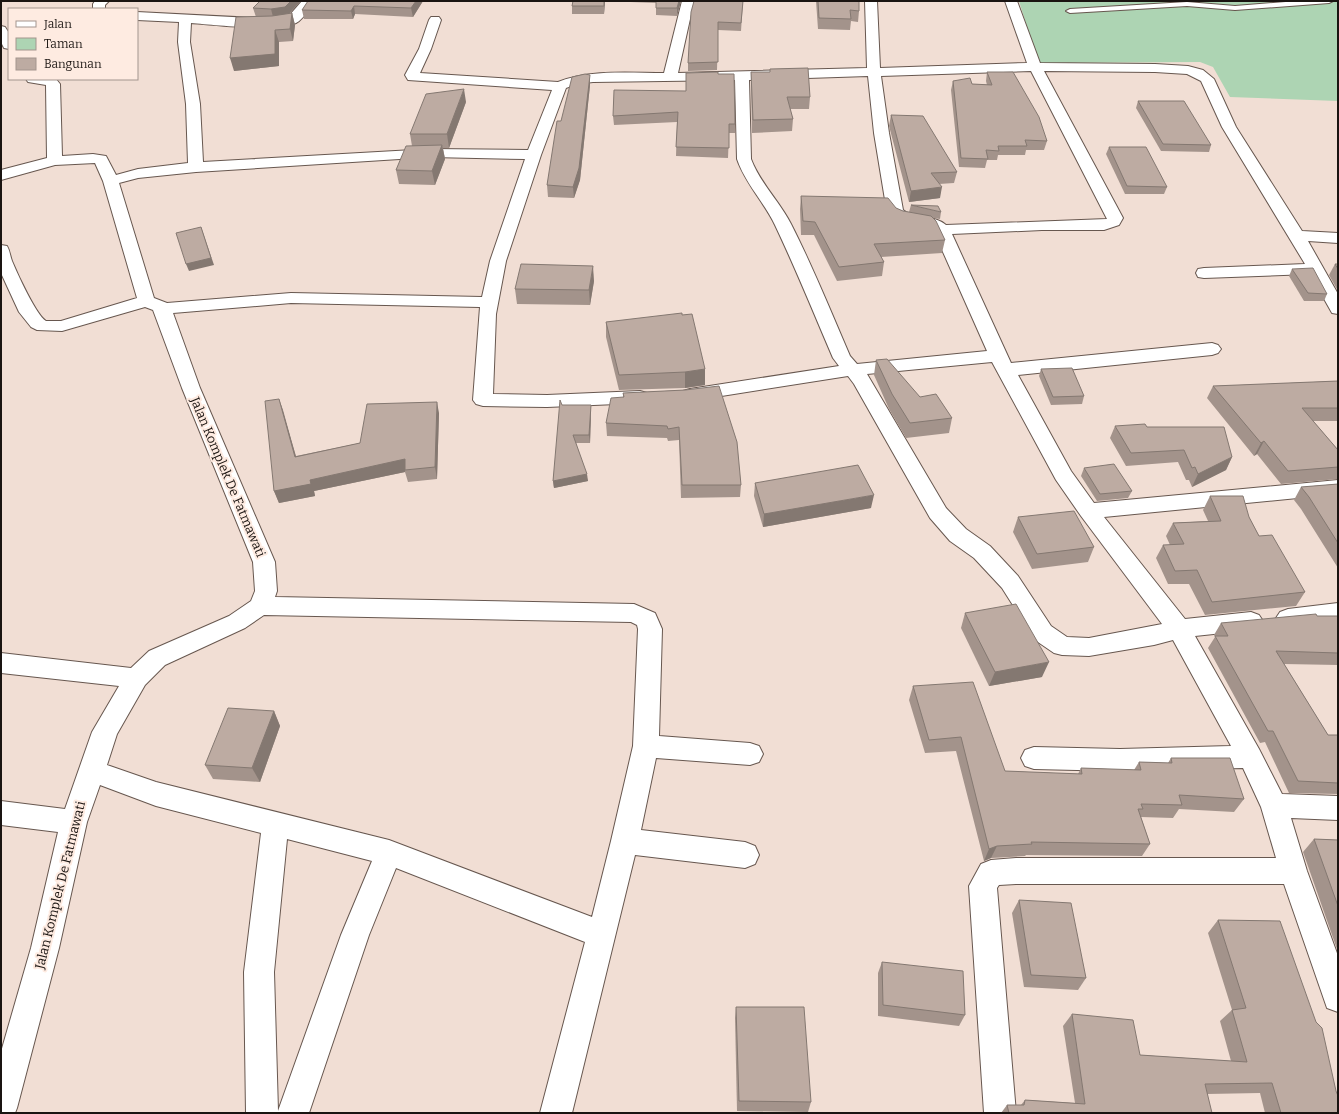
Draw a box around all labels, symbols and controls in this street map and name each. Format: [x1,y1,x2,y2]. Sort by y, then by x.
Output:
legend [8,8,138,80]
text: Jalan [43,17,72,31]
text: Taman [44,37,83,51]
text: Bangunan [44,57,102,71]
street label: Jalan Komplek De Fatmawati [187,394,269,559]
street label: Jalan Komplek De Fatmawati [32,799,88,971]

